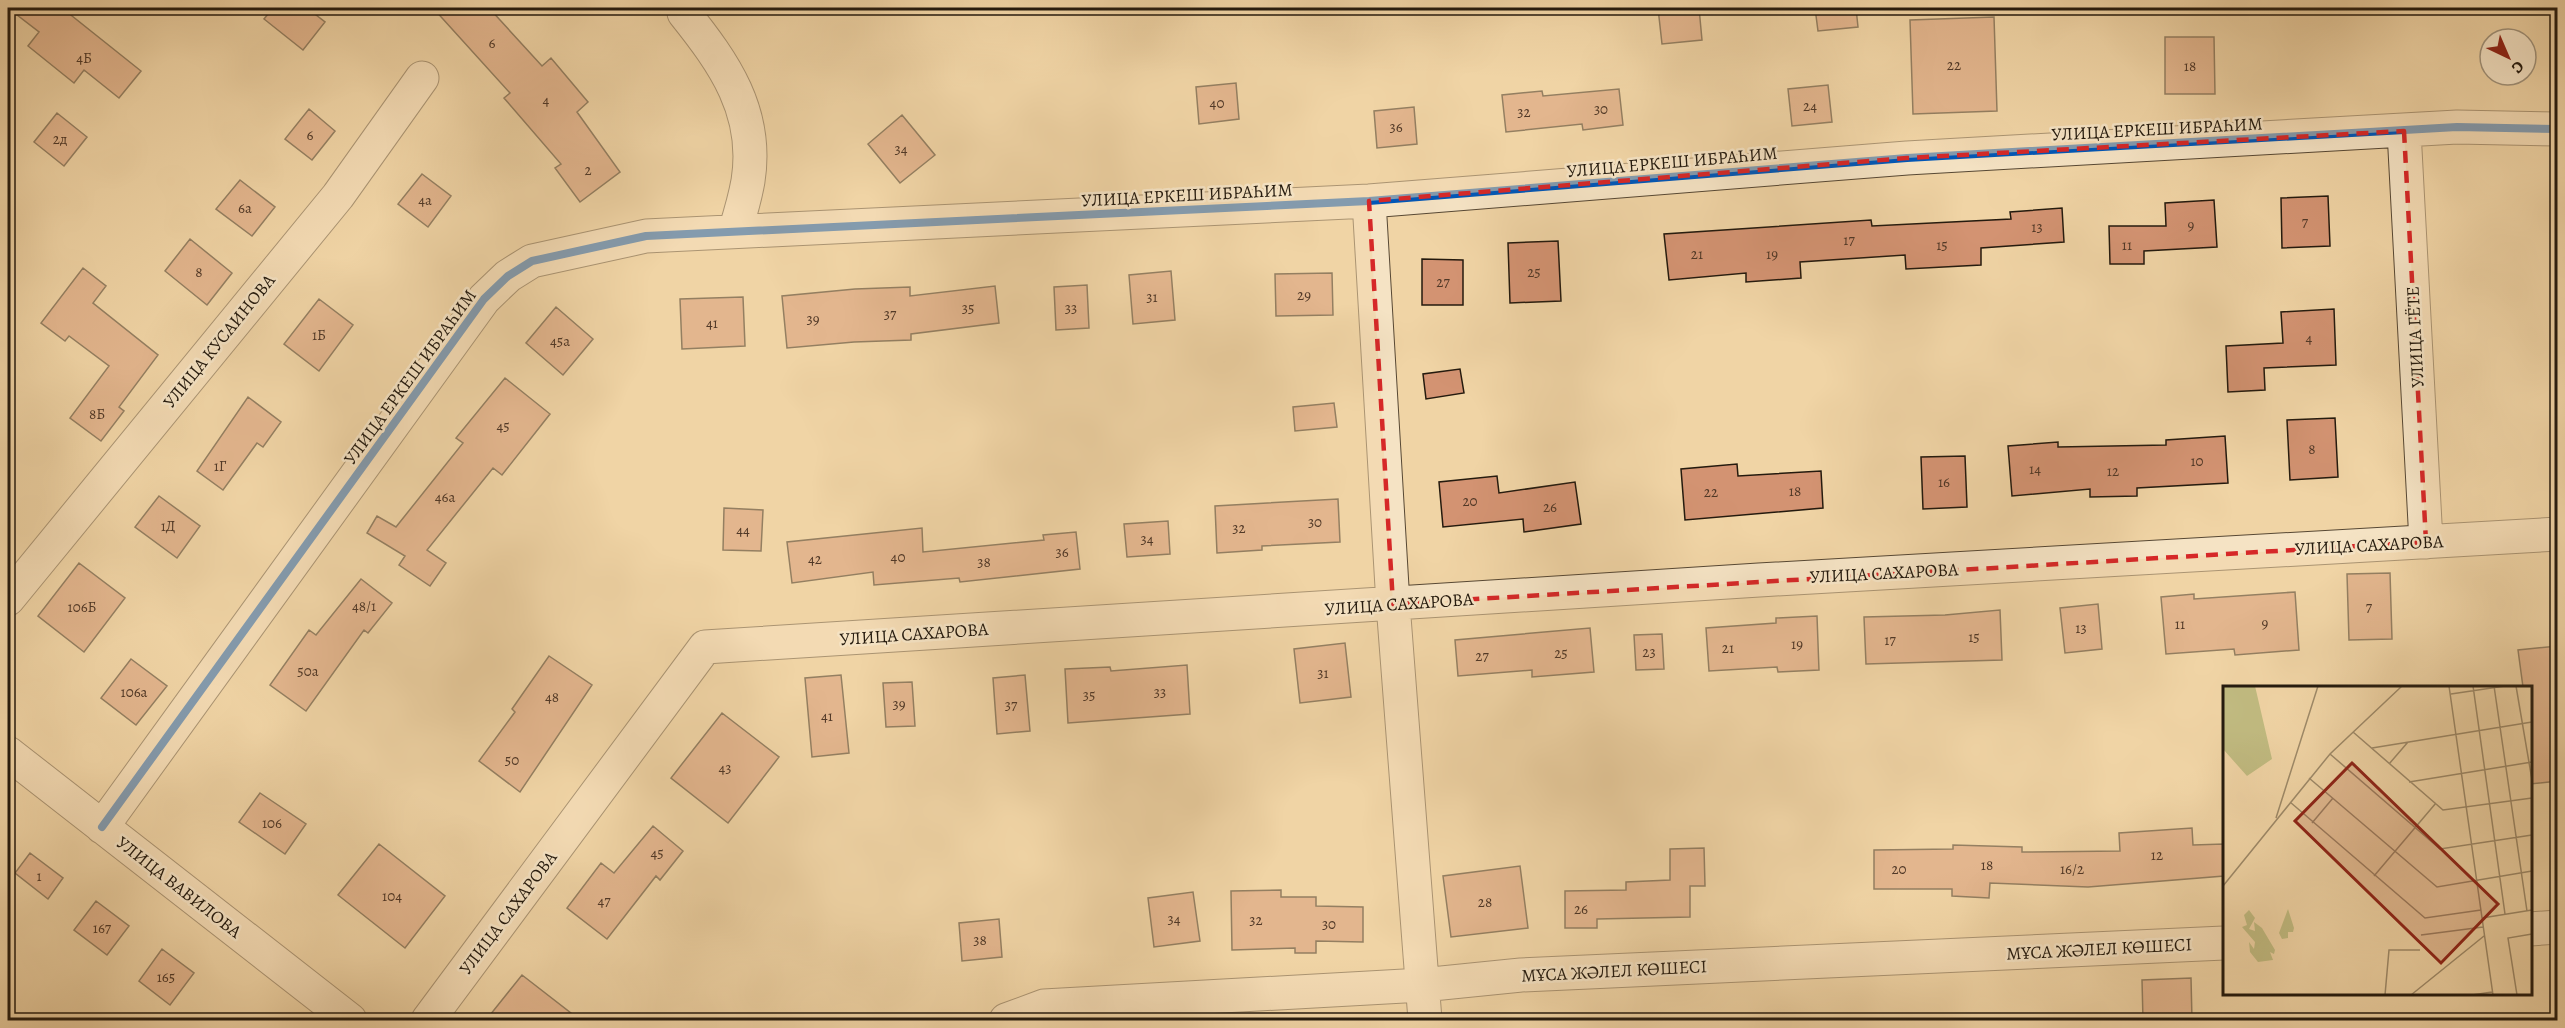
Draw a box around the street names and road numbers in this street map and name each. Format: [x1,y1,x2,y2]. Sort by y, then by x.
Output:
street label: УЛИЦА ЕРКЕШ ИБРАҺИМ [2051,111,2263,147]
street label: УЛИЦА ЕРКЕШ ИБРАҺИМ [1566,141,1778,183]
street label: УЛИЦА ЕРКЕШ ИБРАҺИМ [1081,177,1293,213]
street label: УЛИЦА КУСАИНОВА [157,269,281,413]
street label: УЛИЦА ЕРКЕШ ИБРАҺИМ [338,284,482,470]
street label: УЛИЦА ГЁТЕ [2400,286,2430,388]
street label: УЛИЦА САХАРОВА [2294,529,2444,561]
street label: УЛИЦА САХАРОВА [1809,557,1959,589]
street label: УЛИЦА САХАРОВА [1324,587,1475,621]
street label: УЛИЦА САХАРОВА [839,617,990,651]
street label: УЛИЦА ВАВИЛОВА [111,830,247,944]
street label: УЛИЦА САХАРОВА [454,846,563,980]
street label: МҰСА ЖӘЛЕЛ КӨШЕСІ [2006,932,2192,966]
street label: МҰСА ЖӘЛЕЛ КӨШЕСІ [1521,954,1707,988]

